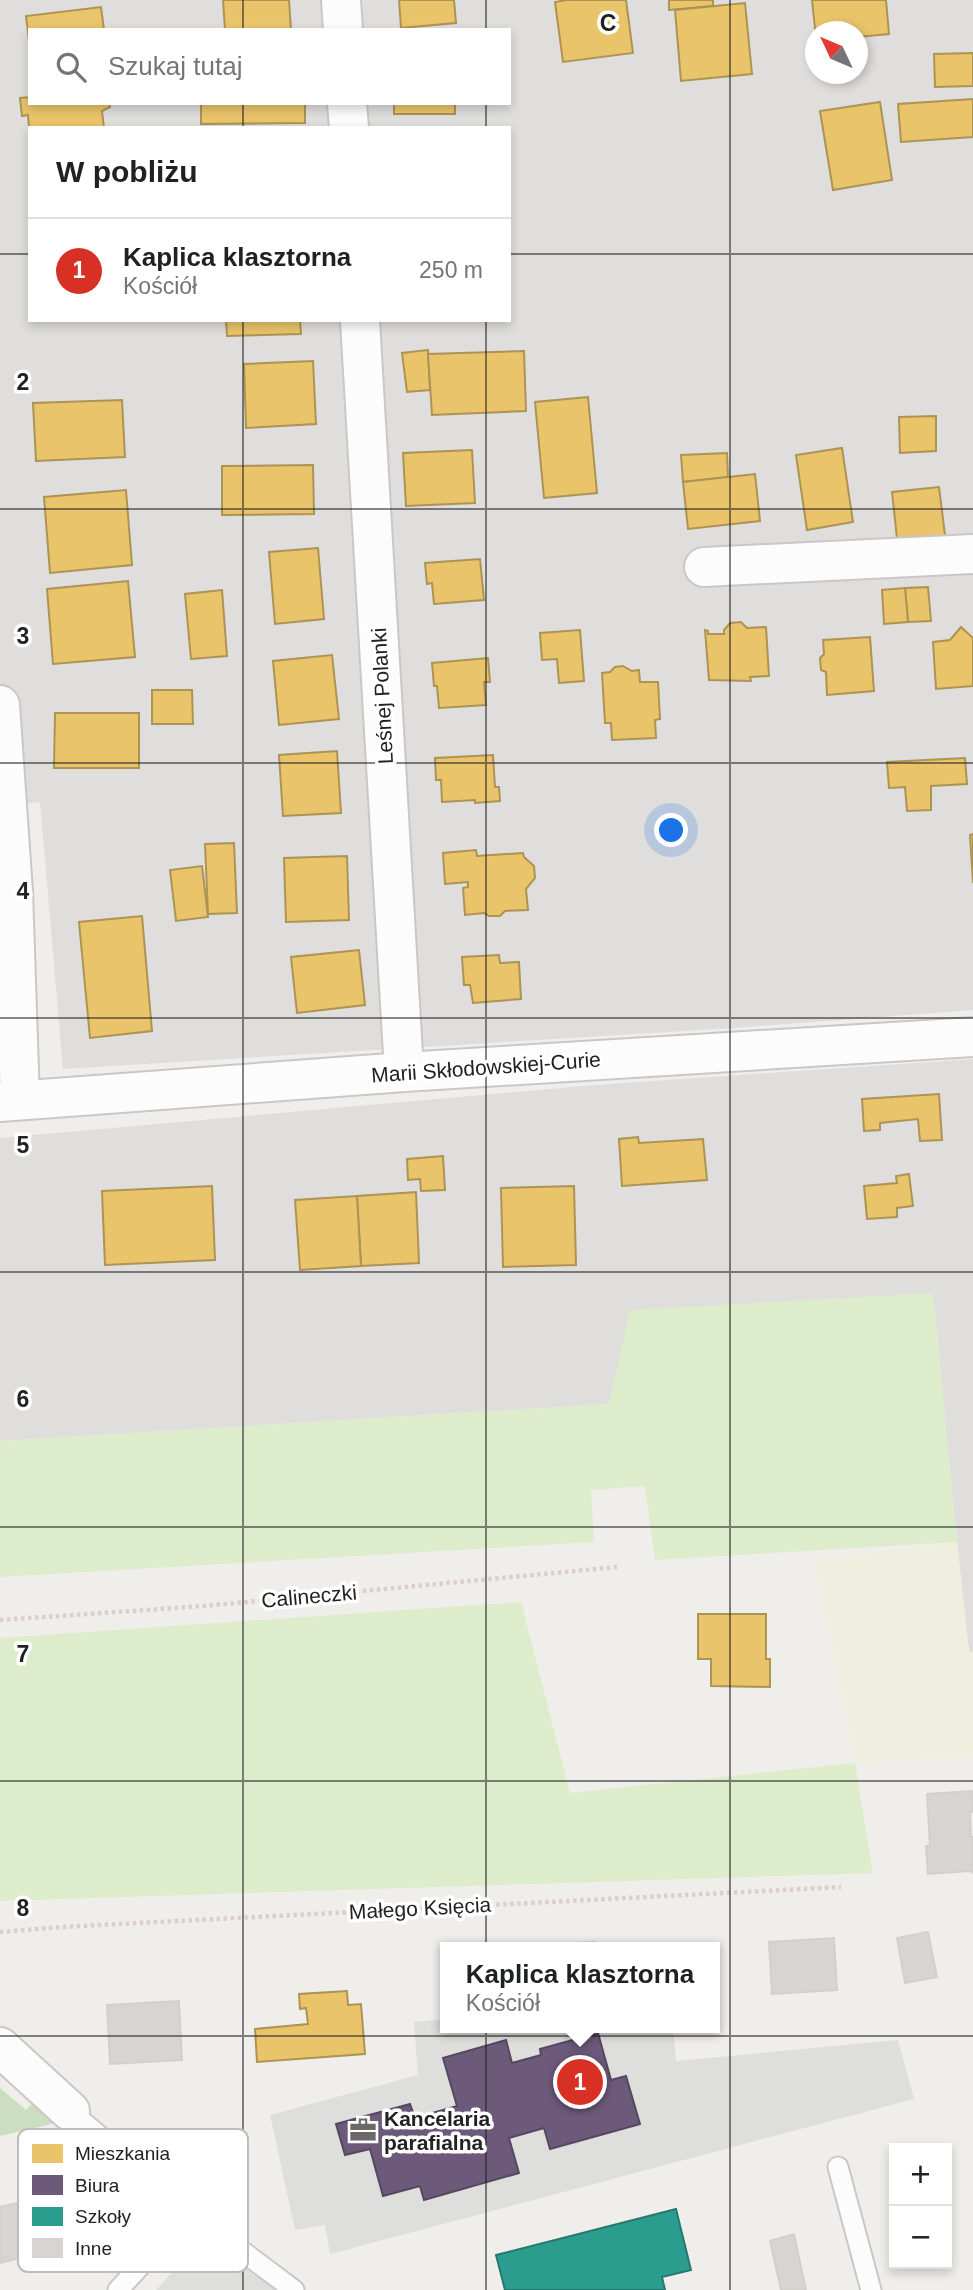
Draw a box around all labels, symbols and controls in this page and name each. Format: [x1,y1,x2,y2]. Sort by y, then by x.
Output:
text: C [600,10,616,36]
north arrow [805,21,868,84]
search box [28,28,511,105]
icon: search [52,48,90,86]
text: Szukaj tutaj [108,51,242,81]
text: W pobliżu [56,155,198,188]
text: Kaplica klasztorna [123,242,351,272]
text: 1 [73,257,85,283]
text: 250 m [419,257,483,283]
text: Kościół [123,273,197,299]
text: 2 [17,369,29,395]
text: 3 [17,623,29,649]
street label: Leśnej Polanki [367,627,397,765]
your location [654,813,688,847]
text: 4 [17,878,30,904]
street label: Marii Skłodowskiej-Curie [371,1048,601,1086]
text: 5 [17,1132,30,1158]
text: 6 [17,1386,29,1412]
street label: Calineczki [260,1580,358,1612]
text: 7 [17,1641,29,1667]
street label: Małego Księcia [348,1893,492,1923]
text: 8 [17,1895,30,1921]
popup [440,1942,720,2033]
text: Kaplica klasztorna [466,1959,694,1989]
text: Kościół [466,1990,540,2016]
pin: 1 [557,2056,603,2108]
place label: Kancelaria parafialna [384,2107,491,2154]
office icon: Kancelaria parafialna [348,2115,378,2145]
legend [18,2129,248,2272]
text: Mieszkania [75,2143,170,2164]
map controls [889,2143,952,2269]
button: + [889,2143,952,2206]
text: Biura [75,2175,120,2196]
text: Szkoły [75,2206,131,2227]
button: − [889,2206,952,2269]
text: Inne [75,2238,112,2259]

